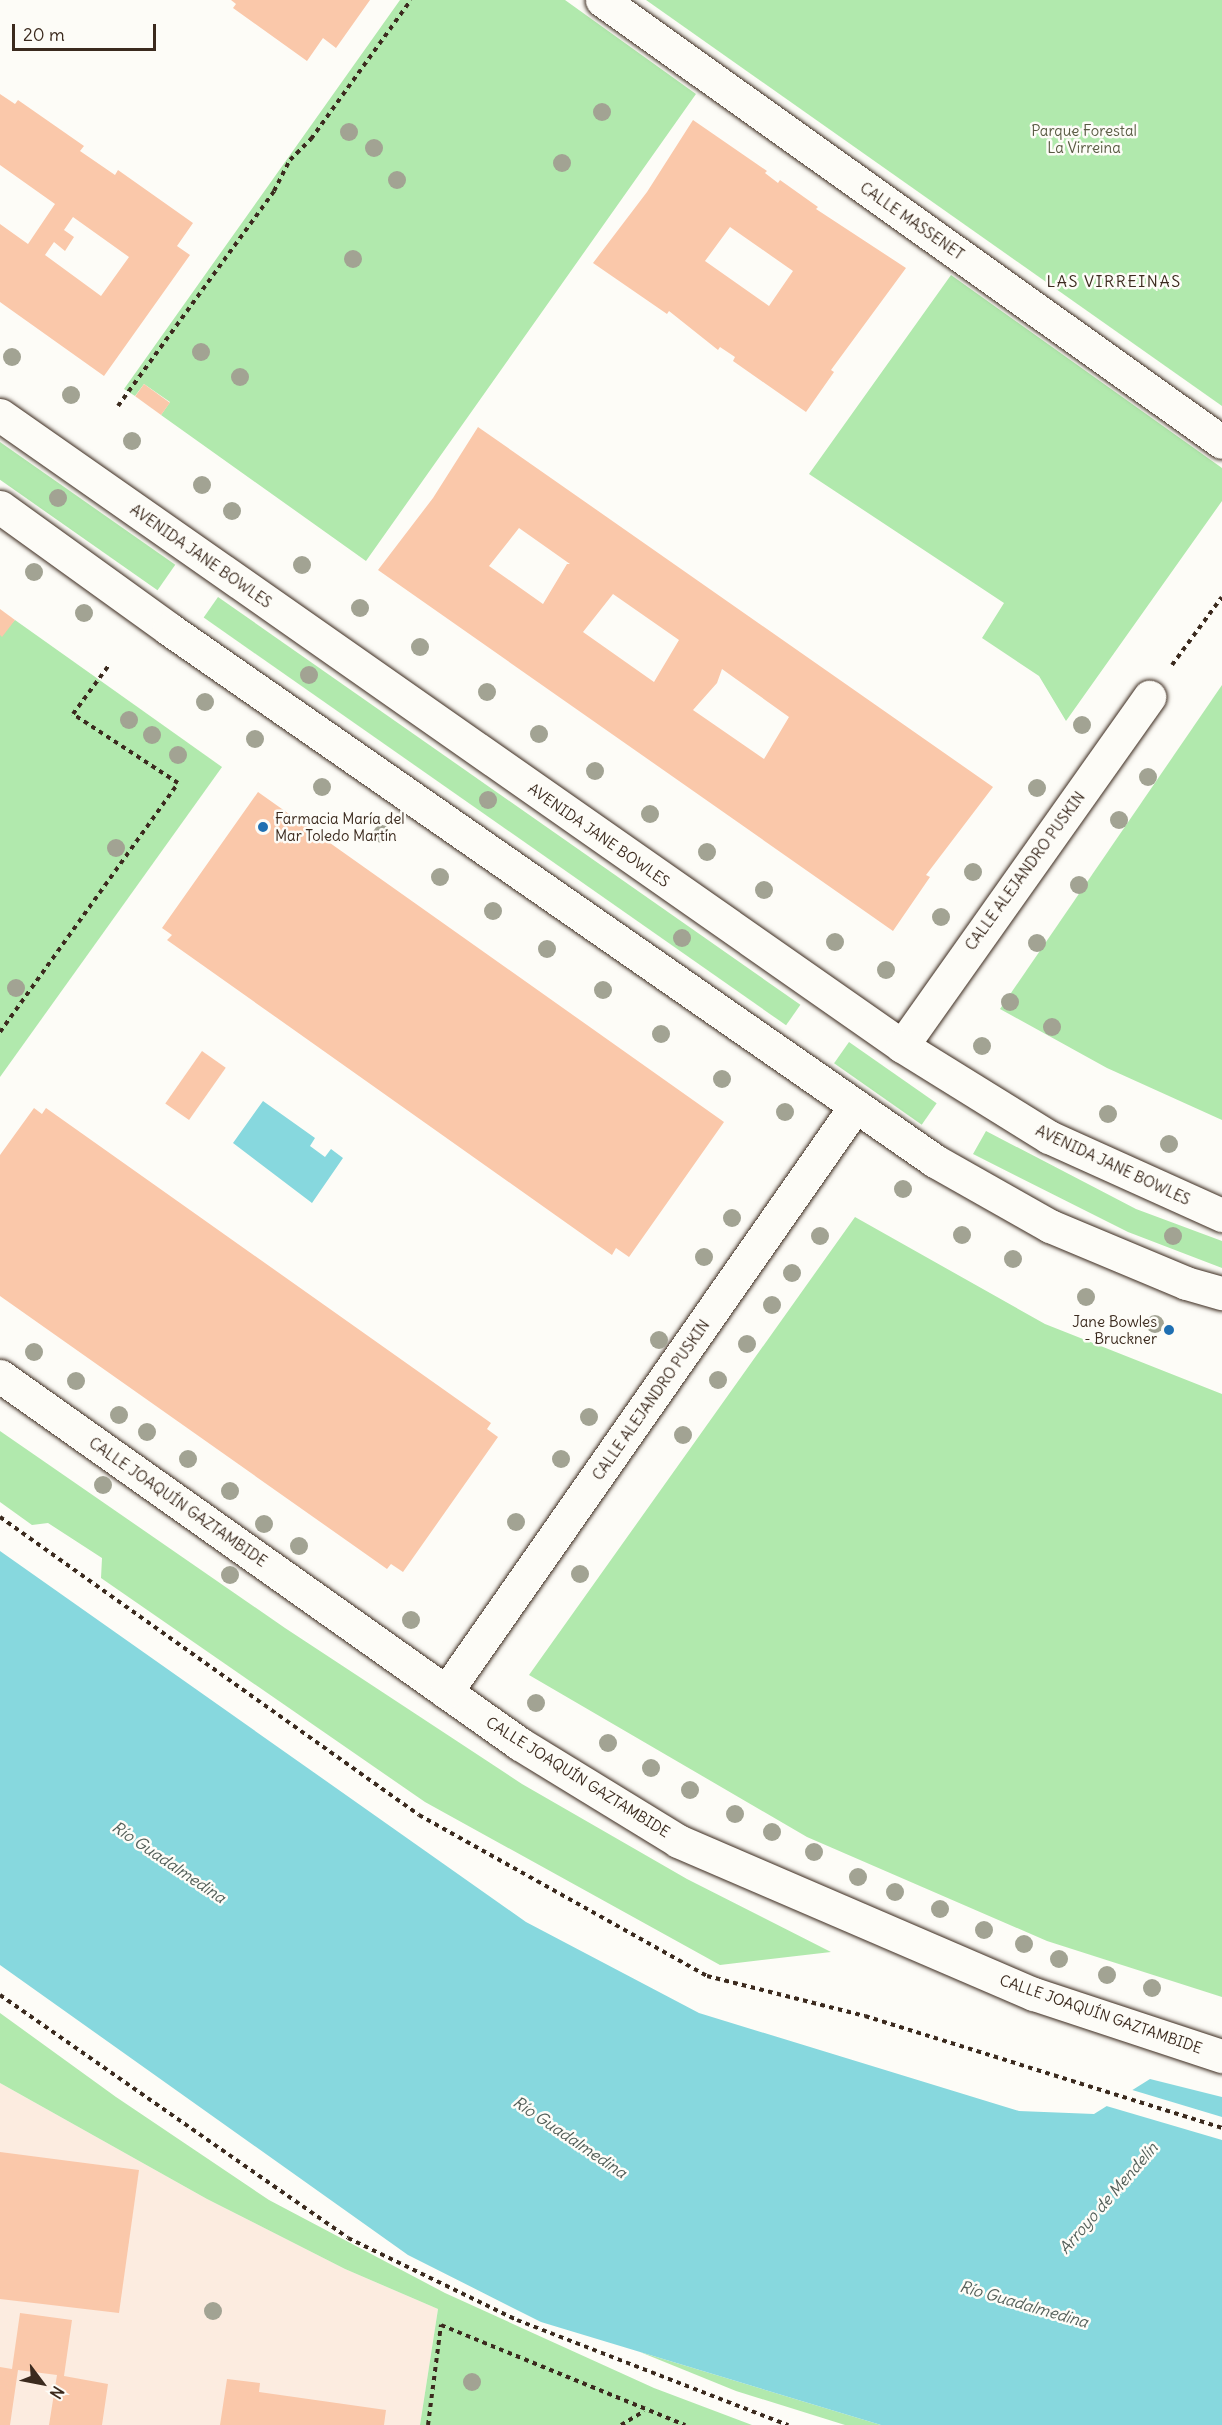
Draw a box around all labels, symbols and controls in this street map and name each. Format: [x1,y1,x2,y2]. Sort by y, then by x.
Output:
scale bar [15,12,159,50]
text: 20 m [23,23,65,46]
park label: Parque Forestal La Virreina [1031,121,1137,156]
street label: CALLE MASSENET [857,178,967,264]
district label: LAS VIRREINAS [1046,271,1182,291]
street label: AVENIDA JANE BOWLES [127,500,275,612]
street label: AVENIDA JANE BOWLES [525,779,673,891]
street label: CALLE ALEJANDRO PUSKIN [961,788,1089,954]
place label: Farmacia María del Mar Toledo Martín [275,809,405,844]
marker: Farmacia María del Mar Toledo Martín [256,820,270,834]
street label: AVENIDA JANE BOWLES [1033,1121,1193,1209]
place label: Jane Bowles - Bruckner [1072,1312,1157,1347]
street label: CALLE ALEJANDRO PUSKIN [589,1316,713,1484]
marker: Jane Bowles - Bruckner [1162,1323,1176,1337]
street label: CALLE JOAQUÍN GAZTAMBIDE [86,1434,270,1570]
street label: CALLE JOAQUÍN GAZTAMBIDE [483,1713,673,1841]
water label: Río Guadalmedina [109,1817,229,1907]
street label: CALLE JOAQUÍN GAZTAMBIDE [997,1971,1205,2057]
water label: Río Guadalmedina [510,2092,630,2182]
water label: Arroyo de Mendelín [1055,2139,1161,2257]
water label: Río Guadalmedina [958,2276,1090,2332]
north arrow [12,2353,72,2413]
text: N [46,2383,69,2403]

